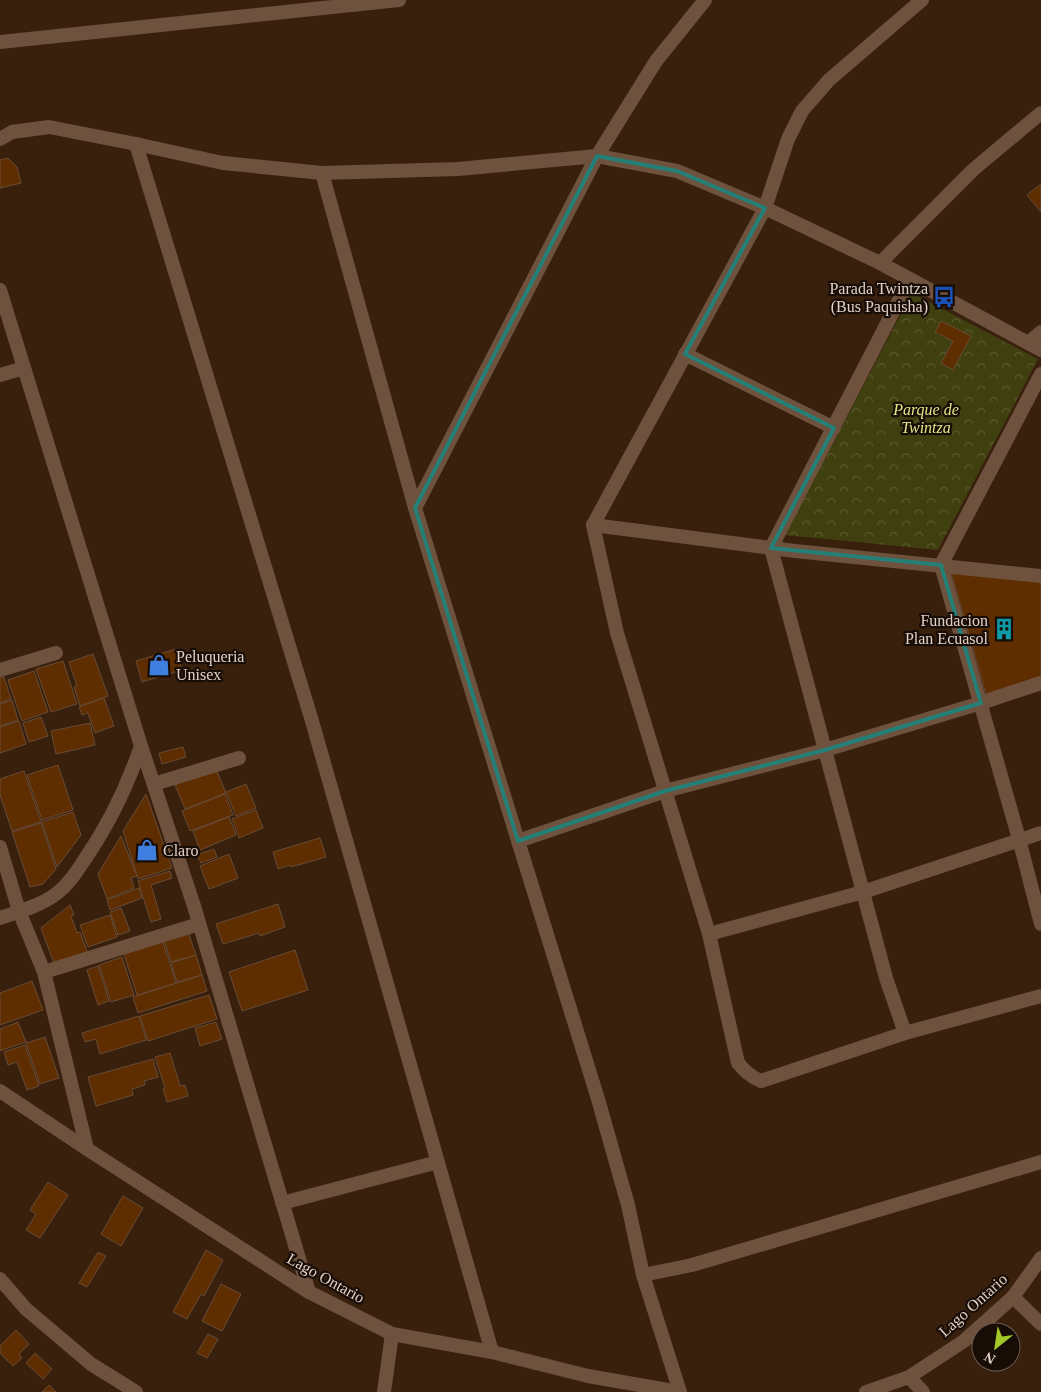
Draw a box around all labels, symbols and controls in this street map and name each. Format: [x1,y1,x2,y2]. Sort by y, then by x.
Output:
place label: Parada Twintza (Bus Paquisha) [829,280,928,316]
bus stop icon: Parada Twintza (Bus Paquisha) [931,284,957,310]
park label: Parque de Twintza [892,401,959,436]
place label: Fundacion Plan Ecuasol [905,612,989,647]
building icon: Fundacion Plan Ecuasol [991,616,1017,642]
place label: Peluqueria Unisex [176,648,244,683]
shop icon: Peluqueria Unisex [146,652,172,678]
shop icon: Claro [134,837,160,863]
place label: Claro [163,842,199,859]
street label: Lago Ontario [284,1250,368,1307]
street label: Lago Ontario [935,1270,1011,1341]
north arrow [971,1322,1021,1372]
text: N [982,1349,998,1367]

